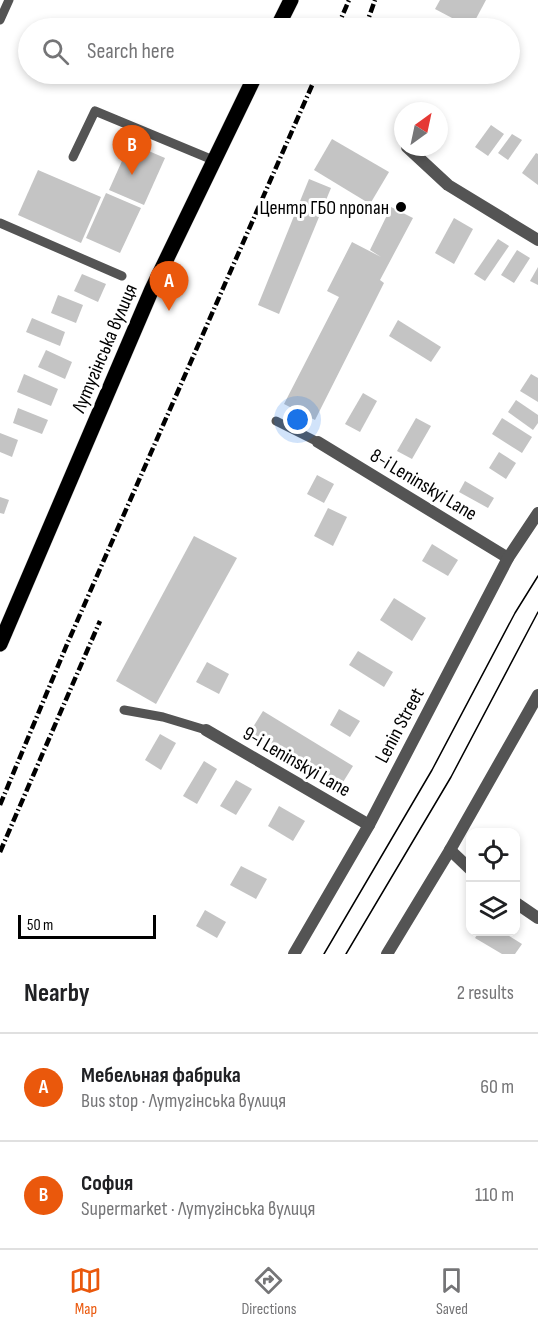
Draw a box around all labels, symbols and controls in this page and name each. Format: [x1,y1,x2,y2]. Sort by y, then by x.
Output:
search box [18,18,520,84]
icon: search [39,35,72,68]
text: Search here [87,38,174,65]
north arrow [394,102,448,156]
pin: B [112,126,152,175]
place label: Центр ГБО пропан [259,196,389,220]
marker: Центр ГБО пропан [394,200,408,214]
pin: A [150,262,188,311]
street label: Лутугінська вулиця [67,280,143,417]
your location [283,405,312,434]
street label: 8-i Leninskyi Lane [366,444,481,526]
street label: Lenin Street [370,684,430,767]
street label: 9-i Leninskyi Lane [238,721,355,802]
map controls [466,828,520,936]
button: locate [466,828,520,882]
button: layers [466,882,520,936]
scale bar [18,912,156,940]
text: 50 m [27,916,53,935]
text: Nearby [24,978,90,1009]
text: 2 results [457,981,514,1005]
text: Мебельная фабрика [81,1062,241,1089]
text: A [39,1075,48,1099]
text: 60 m [480,1075,514,1099]
text: Bus stop · Лутугінська вулиця [81,1089,286,1113]
text: София [81,1170,133,1197]
text: B [39,1183,48,1207]
text: 110 m [475,1183,514,1207]
text: Supermarket · Лутугінська вулиця [81,1197,315,1221]
tab: Map [69,1264,102,1319]
tab: Directions [241,1264,296,1319]
tab: Saved [435,1264,468,1319]

